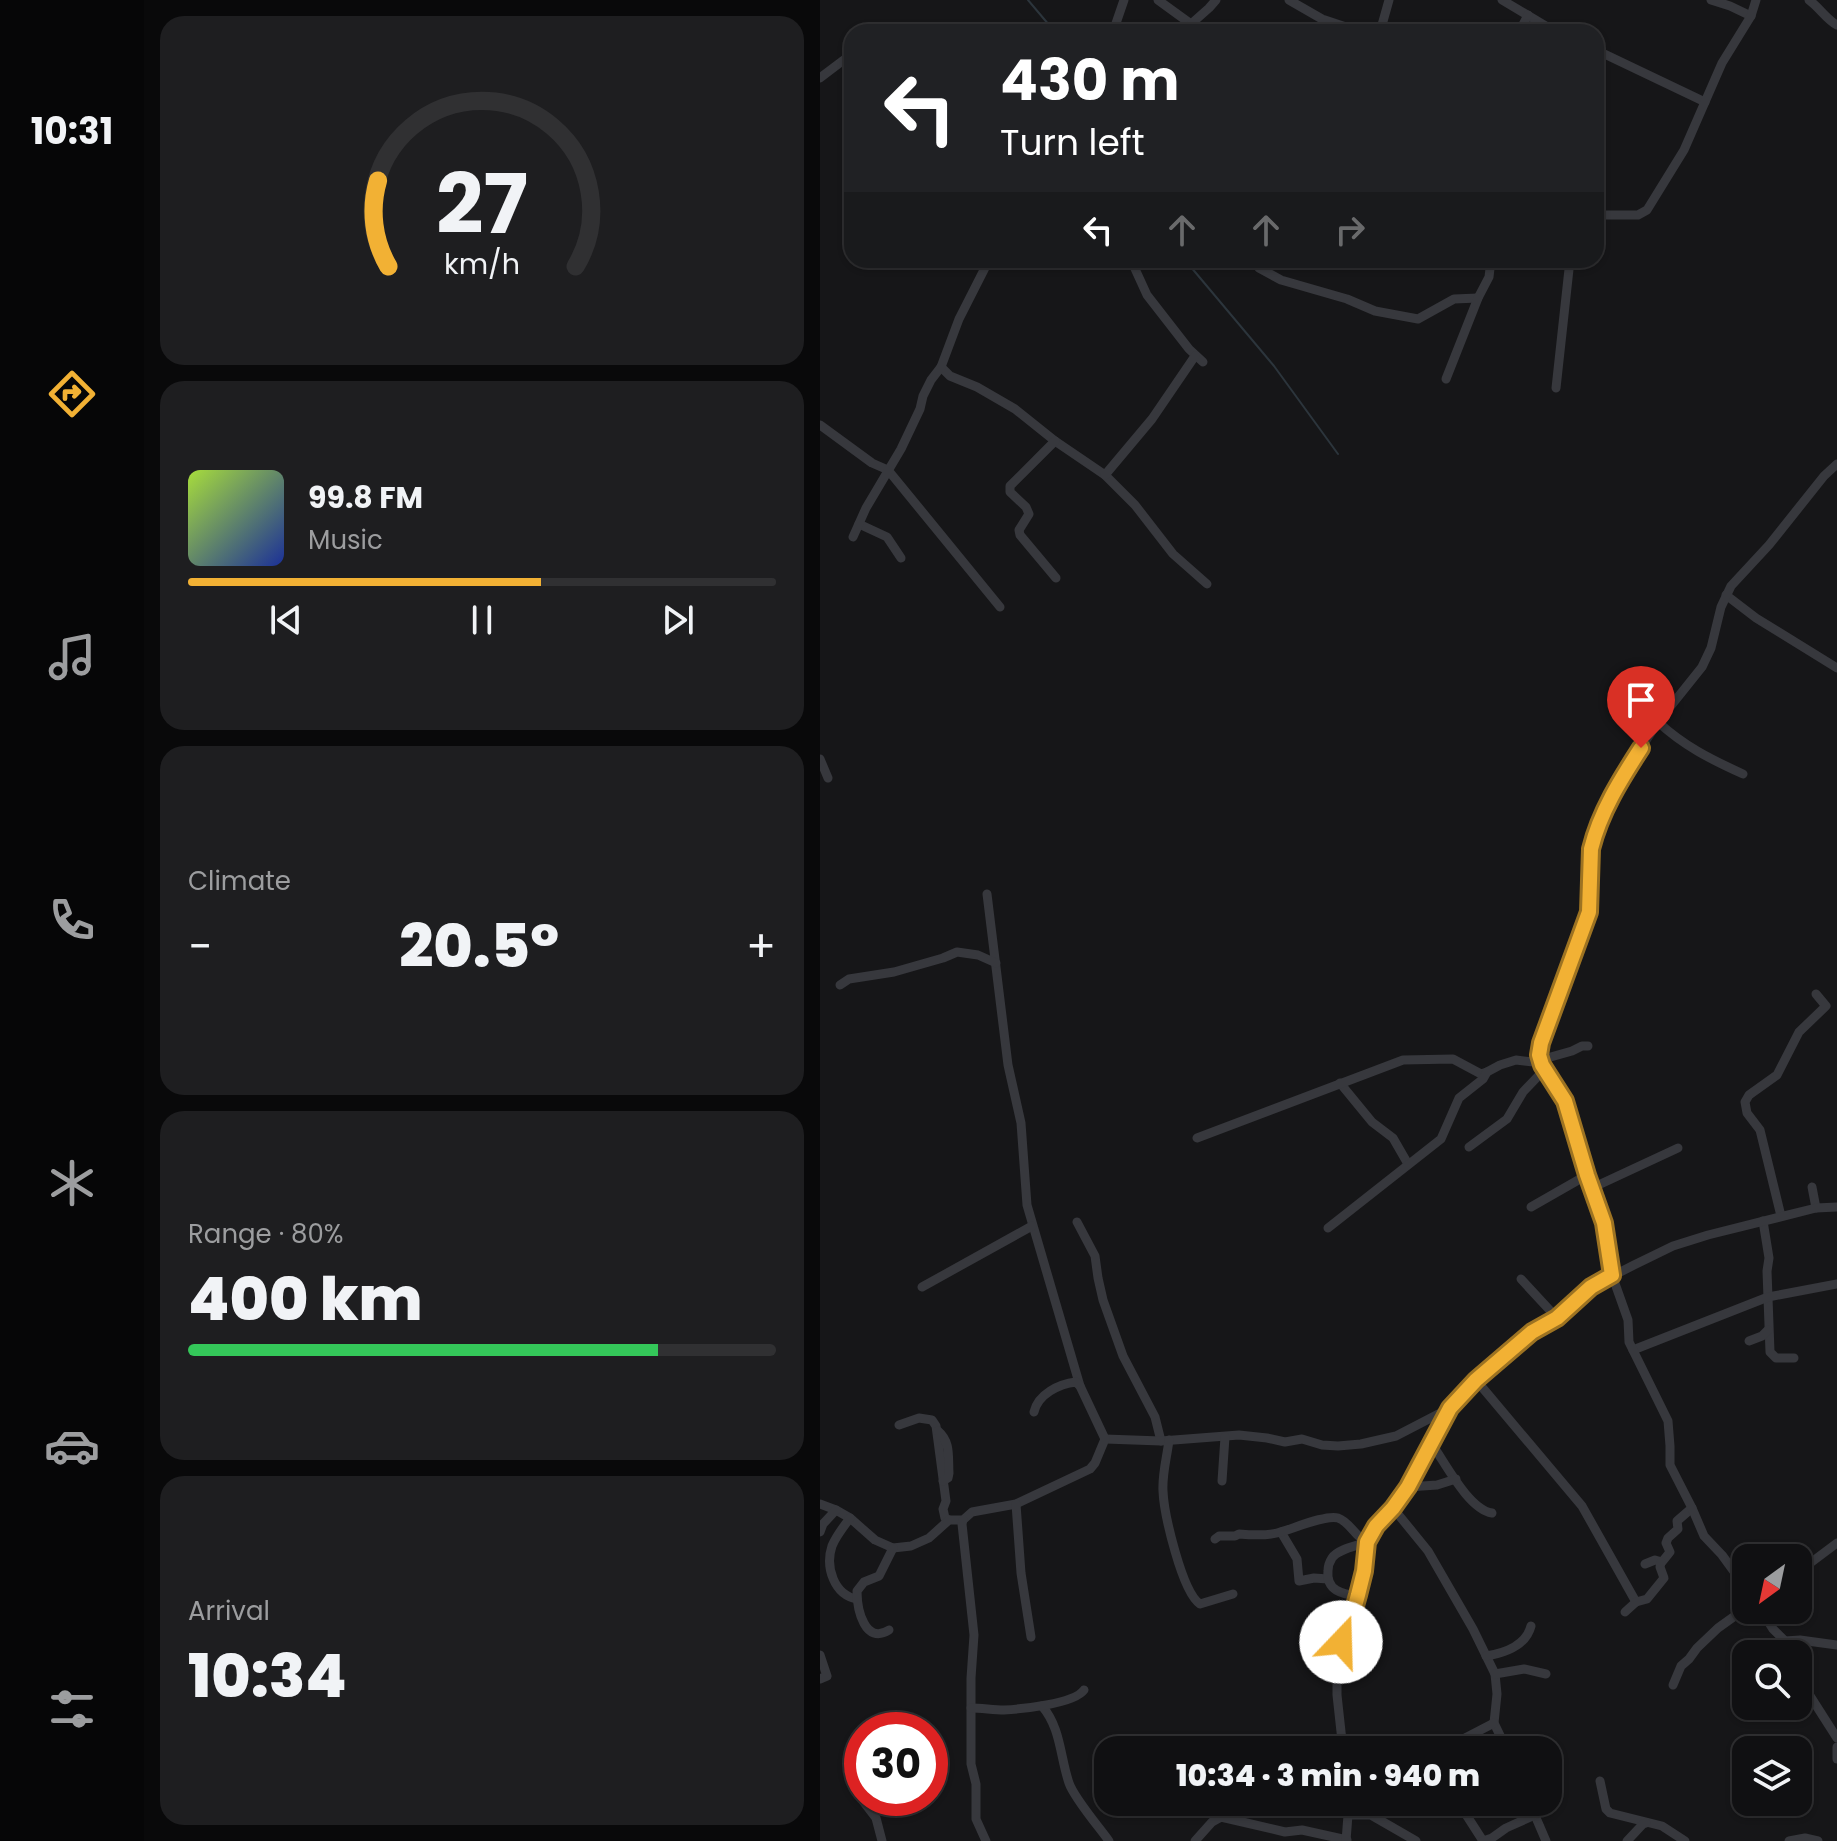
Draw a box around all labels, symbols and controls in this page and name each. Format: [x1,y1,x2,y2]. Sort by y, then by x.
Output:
text: 430 m [1000,41,1179,120]
icon: left [868,56,972,160]
text: 10:31 [31,106,113,157]
text: Turn left [1000,117,1145,168]
text: 27 [436,145,528,261]
icon: left [1076,208,1120,252]
icon: ahead [1160,208,1204,252]
icon: ahead [1244,208,1288,252]
icon: right [1328,208,1372,252]
text: km/h [444,244,520,284]
icon: directions [44,366,100,422]
text: 99.8 FM [308,476,423,519]
text: Music [308,522,383,558]
icon: previous [264,598,308,642]
icon: pause [460,598,504,642]
icon: next [656,598,700,642]
icon: music [44,629,100,685]
pin [1607,666,1675,748]
icon: arrive [1619,678,1663,722]
text: Climate [188,863,291,899]
icon: phone [44,892,100,948]
text: 20.5° [399,904,559,988]
text: − [188,916,212,977]
text: + [746,916,776,977]
icon: climate [44,1155,100,1211]
text: Range · 80% [188,1216,344,1252]
text: 400 km [188,1257,423,1341]
icon: car [44,1418,100,1474]
north arrow [1732,1544,1812,1624]
map controls [1732,1544,1812,1816]
text: Arrival [188,1593,270,1629]
position arrow [1299,1600,1383,1684]
text: 10:34 [188,1634,347,1718]
button: search [1732,1640,1812,1720]
icon: filters [44,1681,100,1737]
speed limit sign: 30 [844,1712,948,1816]
button: layers [1732,1736,1812,1816]
text: 10:34 · 3 min · 940 m [1176,1754,1480,1797]

